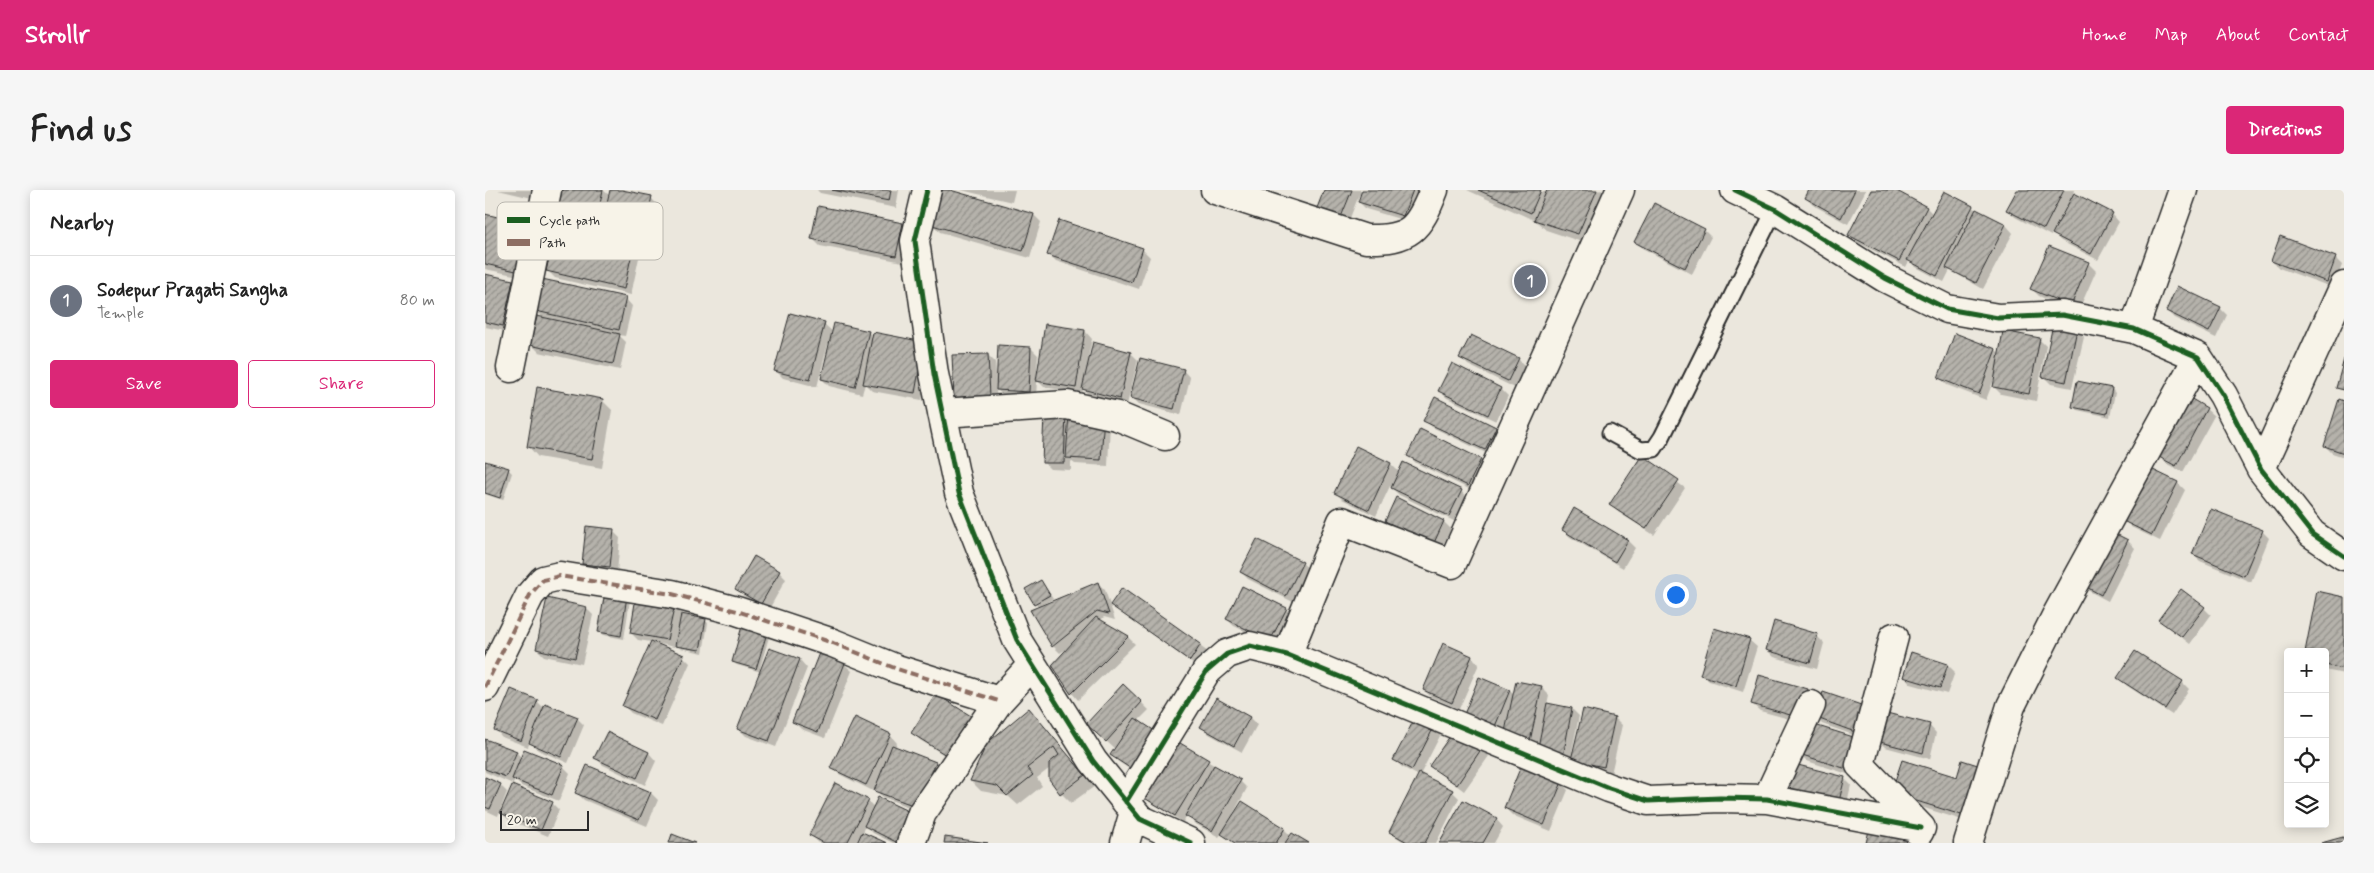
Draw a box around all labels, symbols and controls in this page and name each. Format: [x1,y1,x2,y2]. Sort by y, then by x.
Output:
text: Strollr [25,20,89,51]
text: Home [2082,23,2127,47]
text: Map [2155,23,2188,47]
text: About [2216,23,2260,47]
text: Contact [2288,23,2349,47]
button: Directions [2226,106,2344,154]
text: Find us [30,107,132,153]
legend [497,202,663,260]
text: Nearby [50,209,114,237]
text: Cycle path [539,212,600,230]
text: Path [539,234,566,252]
pin: 1 [1514,262,1546,300]
text: Sodepur Pragati Sangha [97,278,288,303]
text: 1 [62,290,70,311]
text: 80 m [400,290,435,311]
text: Temple [97,303,144,324]
button: Save [50,360,238,408]
button: Share [248,360,435,408]
your location [1663,582,1689,608]
map controls [2284,648,2329,828]
button: + [2284,648,2329,693]
button: − [2284,693,2329,738]
button: locate [2284,738,2329,783]
button: layers [2284,783,2329,828]
scale bar [500,808,589,831]
text: 20 m [507,811,537,829]

